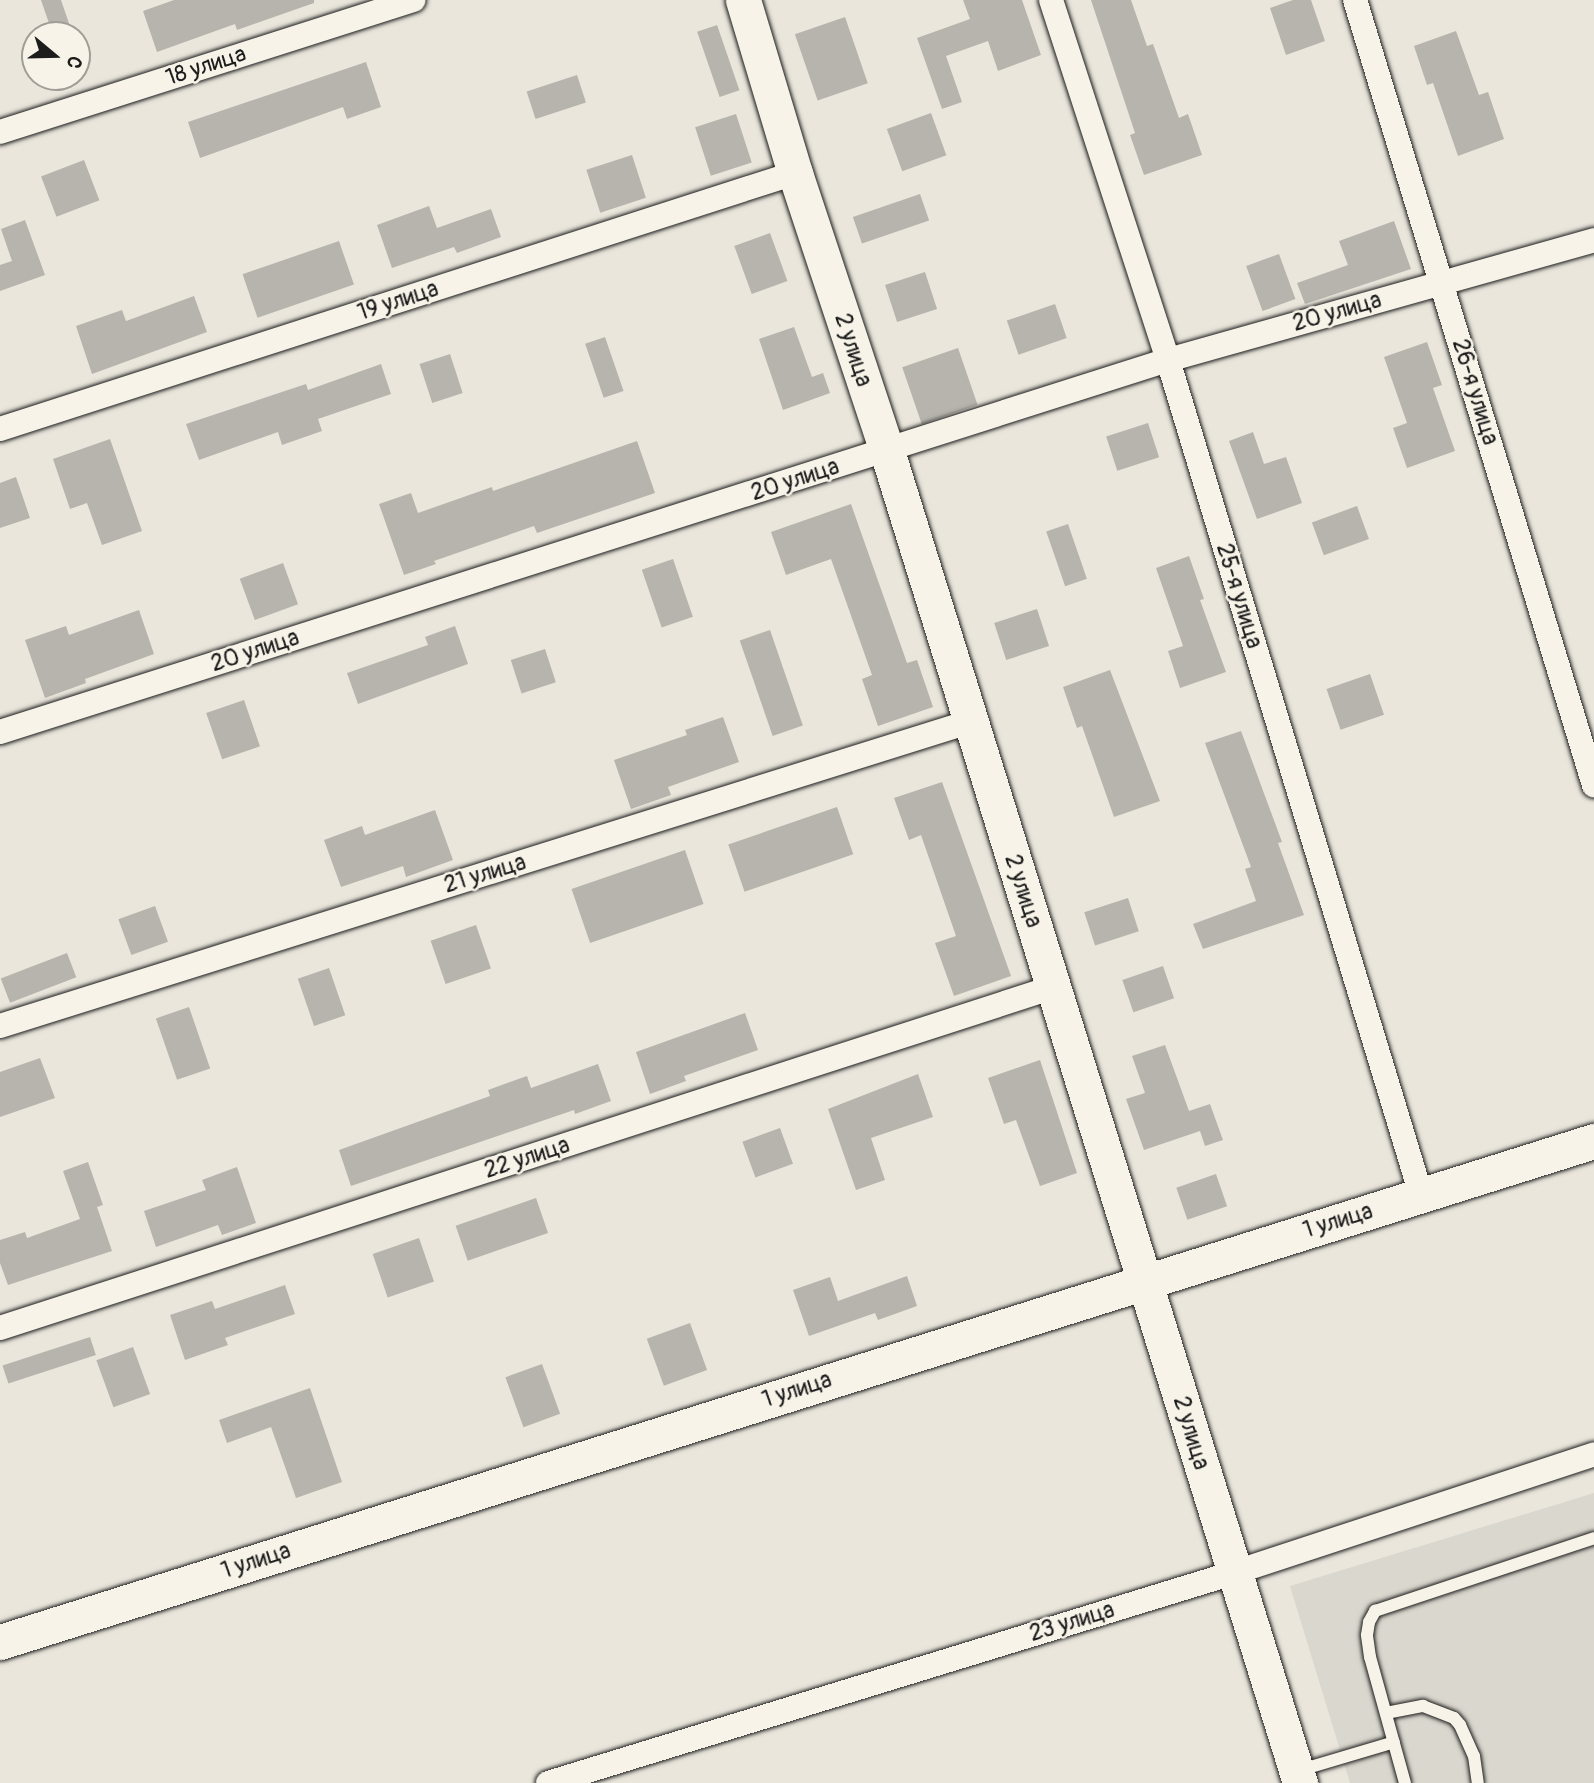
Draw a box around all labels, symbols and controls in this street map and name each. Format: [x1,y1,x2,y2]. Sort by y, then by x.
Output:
north arrow [21,21,91,91]
street label: 18 улица [162,40,250,92]
text: С [61,53,87,72]
street label: 19 улица [354,275,442,327]
street label: 20 улица [1290,286,1384,338]
street label: 2 улица [828,310,878,390]
street label: 26-я улица [1446,336,1504,448]
street label: 20 улица [748,453,842,507]
street label: 25-я улица [1210,540,1268,652]
street label: 20 улица [208,624,302,678]
street label: 21 улица [441,849,529,899]
street label: 2 улица [998,851,1048,931]
street label: 22 улица [481,1131,573,1185]
street label: 1 улица [1300,1197,1376,1245]
street label: 1 улица [759,1366,835,1414]
street label: 2 улица [1167,1393,1215,1473]
street label: 1 улица [218,1537,294,1585]
street label: 23 улица [1026,1596,1118,1648]

